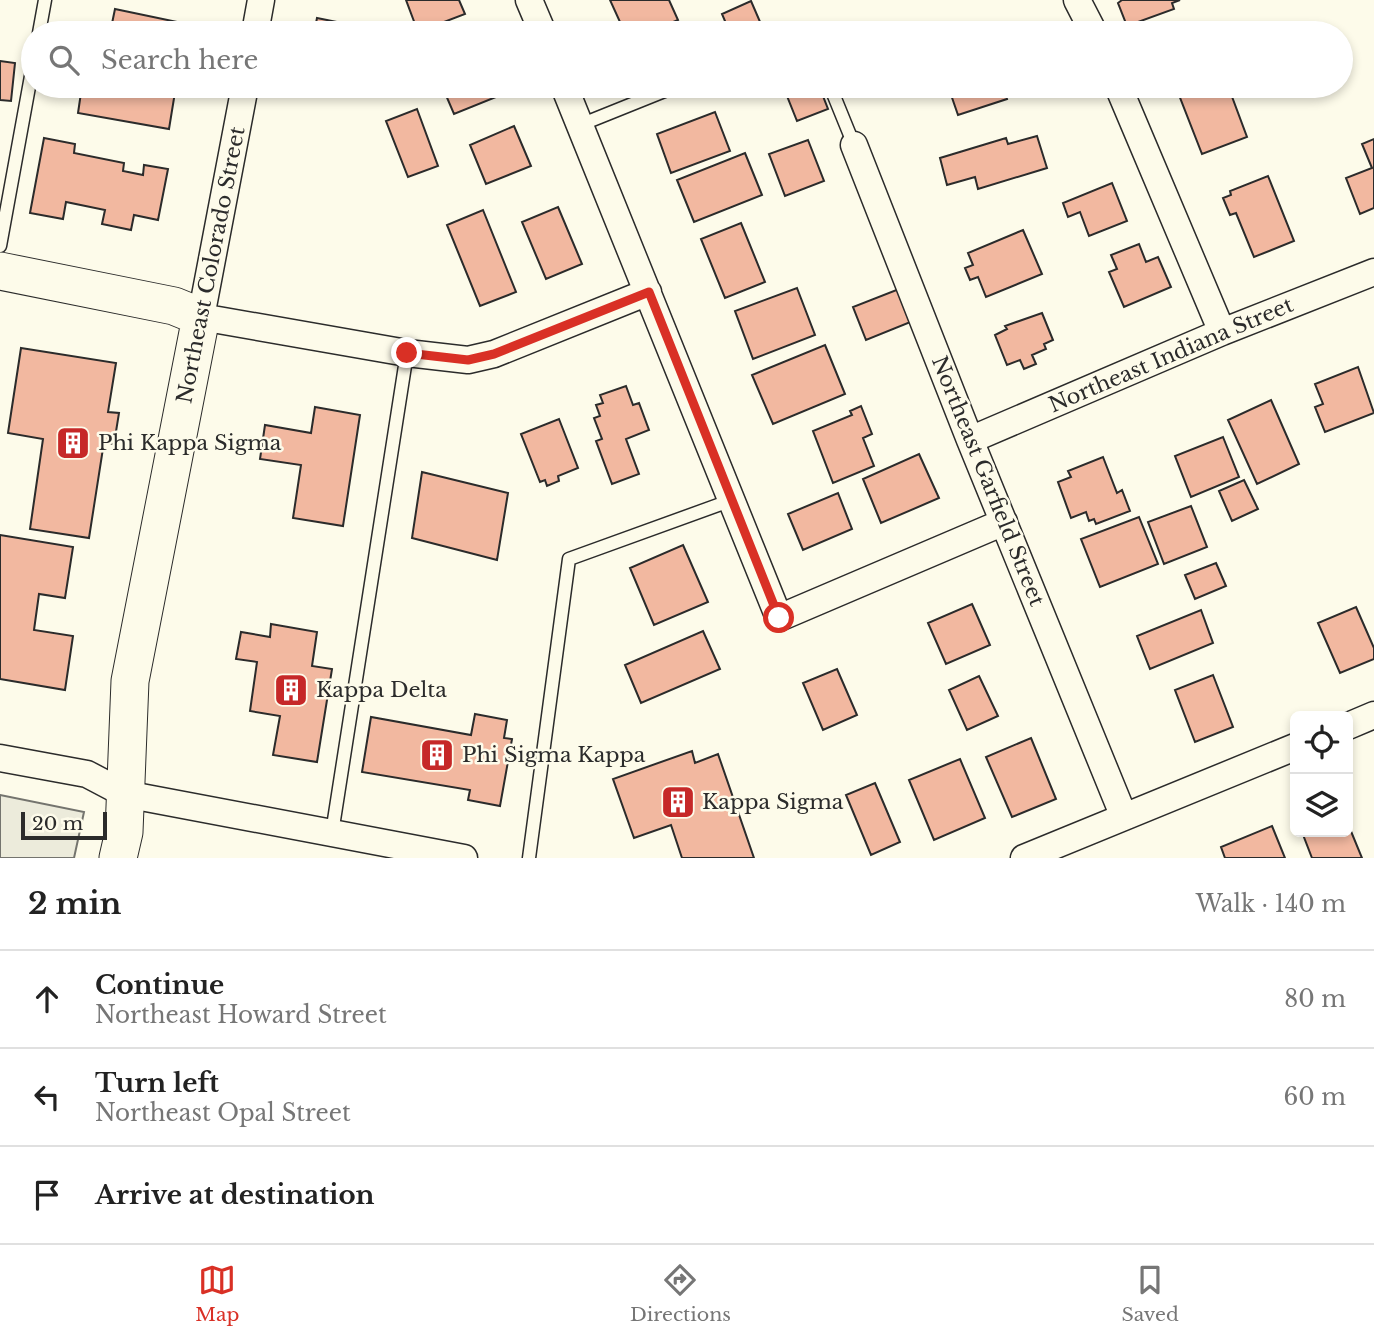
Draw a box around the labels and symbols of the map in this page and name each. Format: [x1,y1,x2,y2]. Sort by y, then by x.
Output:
street label: Northeast Colorado Street [171,124,251,406]
street label: Northeast Indiana Street [1045,292,1297,418]
route end [391,337,422,368]
street label: Northeast Garfield Street [926,352,1050,610]
building icon: Phi Kappa Sigma [54,424,92,462]
place label: Phi Kappa Sigma [98,430,282,456]
route start [763,602,794,633]
building icon: Kappa Delta [272,671,310,709]
place label: Kappa Delta [316,677,447,703]
building icon: Phi Sigma Kappa [418,736,456,774]
place label: Phi Sigma Kappa [462,742,646,768]
building icon: Kappa Sigma [659,783,697,821]
place label: Kappa Sigma [702,789,844,815]
scale bar [21,809,107,841]

